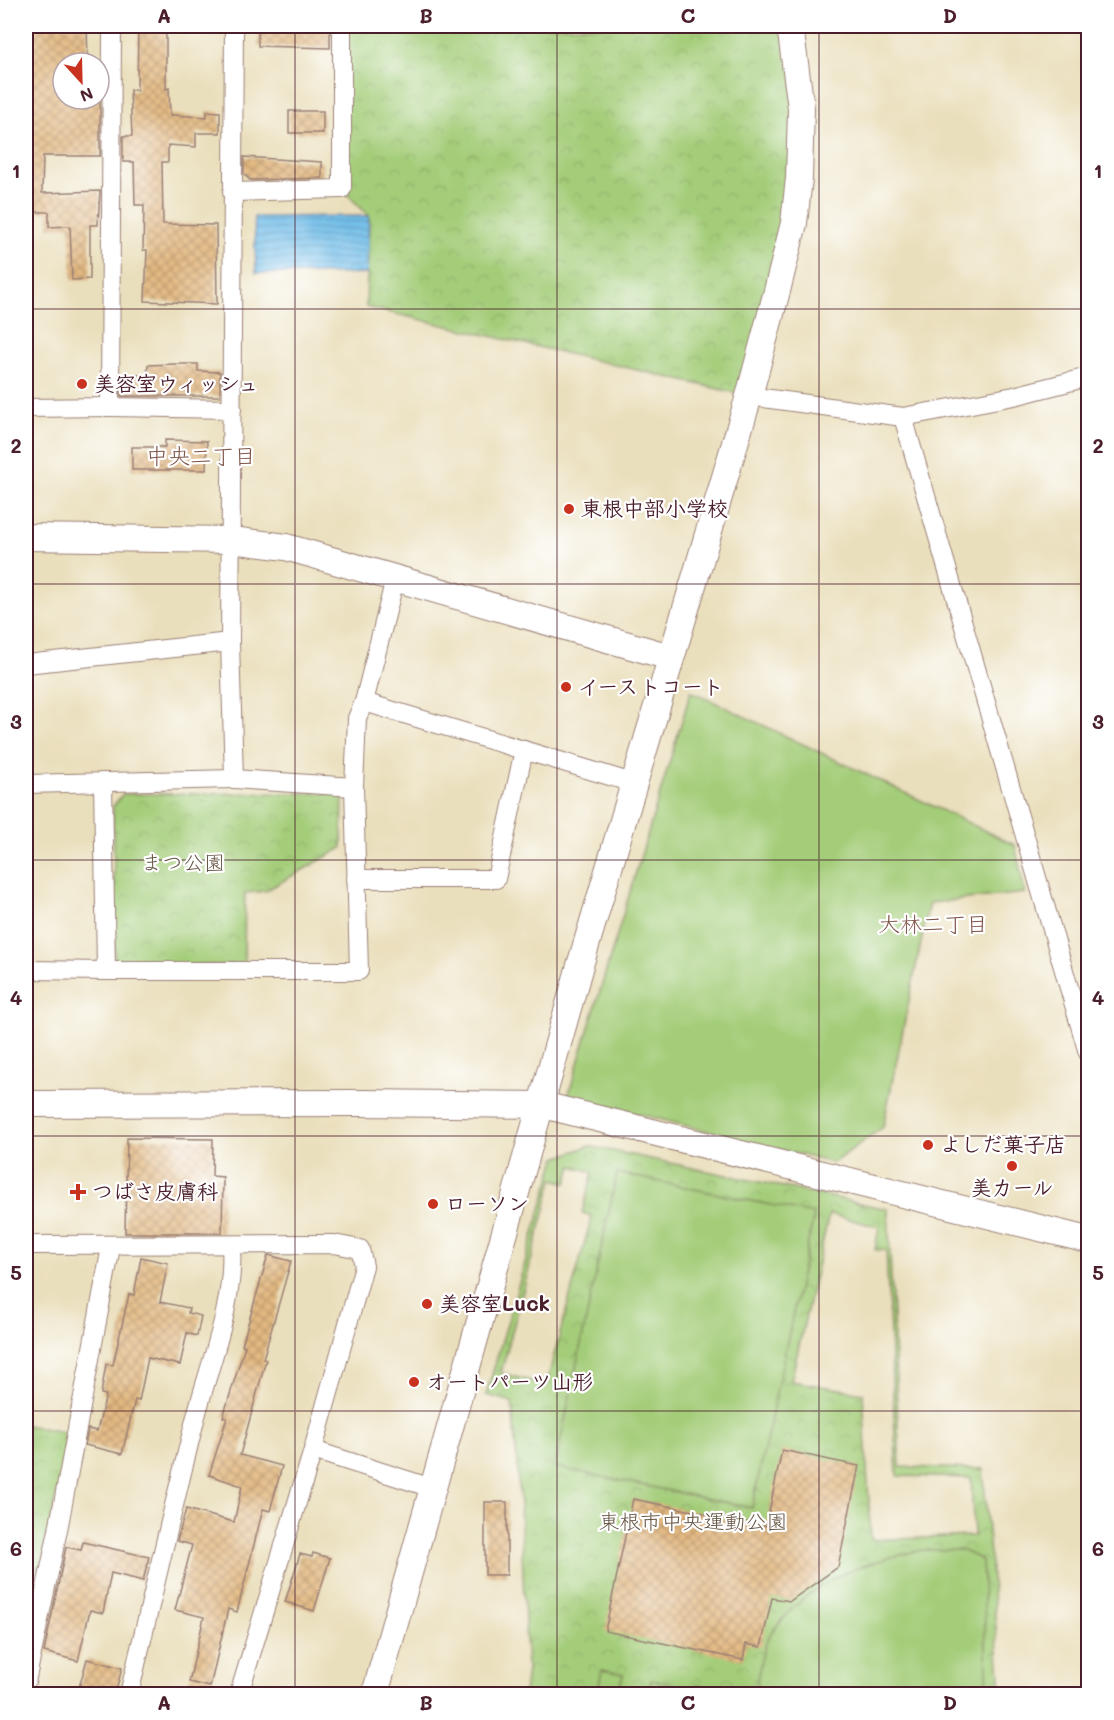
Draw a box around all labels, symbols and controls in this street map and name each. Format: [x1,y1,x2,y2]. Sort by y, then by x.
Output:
text: A [157,2,171,28]
text: B [419,2,433,28]
text: C [681,2,696,28]
text: D [943,2,957,28]
north arrow [51,51,111,111]
text: N [77,83,96,107]
text: 1 [12,157,20,183]
text: 1 [1094,157,1102,183]
place label: 美容室ウィッシュ [94,369,259,396]
marker: 美容室ウィッシュ [75,377,89,391]
text: 2 [10,432,22,458]
text: 2 [1092,432,1104,458]
district label: 中央二丁目 [146,441,256,470]
place label: 東根中部小学校 [581,494,728,521]
marker: 東根中部小学校 [562,502,576,516]
place label: イーストコート [578,672,724,699]
marker: イーストコート [559,680,573,694]
text: 3 [10,708,22,734]
text: 3 [1092,708,1104,734]
park label: まつ公園 [141,848,225,875]
district label: 大林二丁目 [878,909,988,938]
text: 4 [10,984,23,1010]
text: 4 [1092,984,1105,1010]
place label: よしだ菓子店 [940,1130,1066,1157]
marker: よしだ菓子店 [921,1138,935,1152]
marker: 美カール [1005,1159,1019,1173]
place label: 美カール [970,1173,1054,1200]
place label: つばさ皮膚科 [92,1177,218,1204]
marker: つばさ皮膚科 [69,1183,87,1201]
place label: ローソン [445,1189,529,1216]
marker: ローソン [426,1197,440,1211]
text: 5 [10,1259,22,1285]
text: 5 [1092,1259,1104,1285]
place label: 美容室Luck [439,1289,550,1316]
marker: 美容室Luck [420,1297,434,1311]
place label: オートパーツ山形 [426,1367,594,1394]
marker: オートパーツ山形 [407,1375,421,1389]
park label: 東根市中央運動公園 [599,1507,788,1534]
text: 6 [10,1535,22,1561]
text: 6 [1092,1535,1104,1561]
text: A [157,1689,171,1715]
text: B [419,1689,433,1715]
text: C [681,1689,696,1715]
text: D [943,1689,957,1715]

